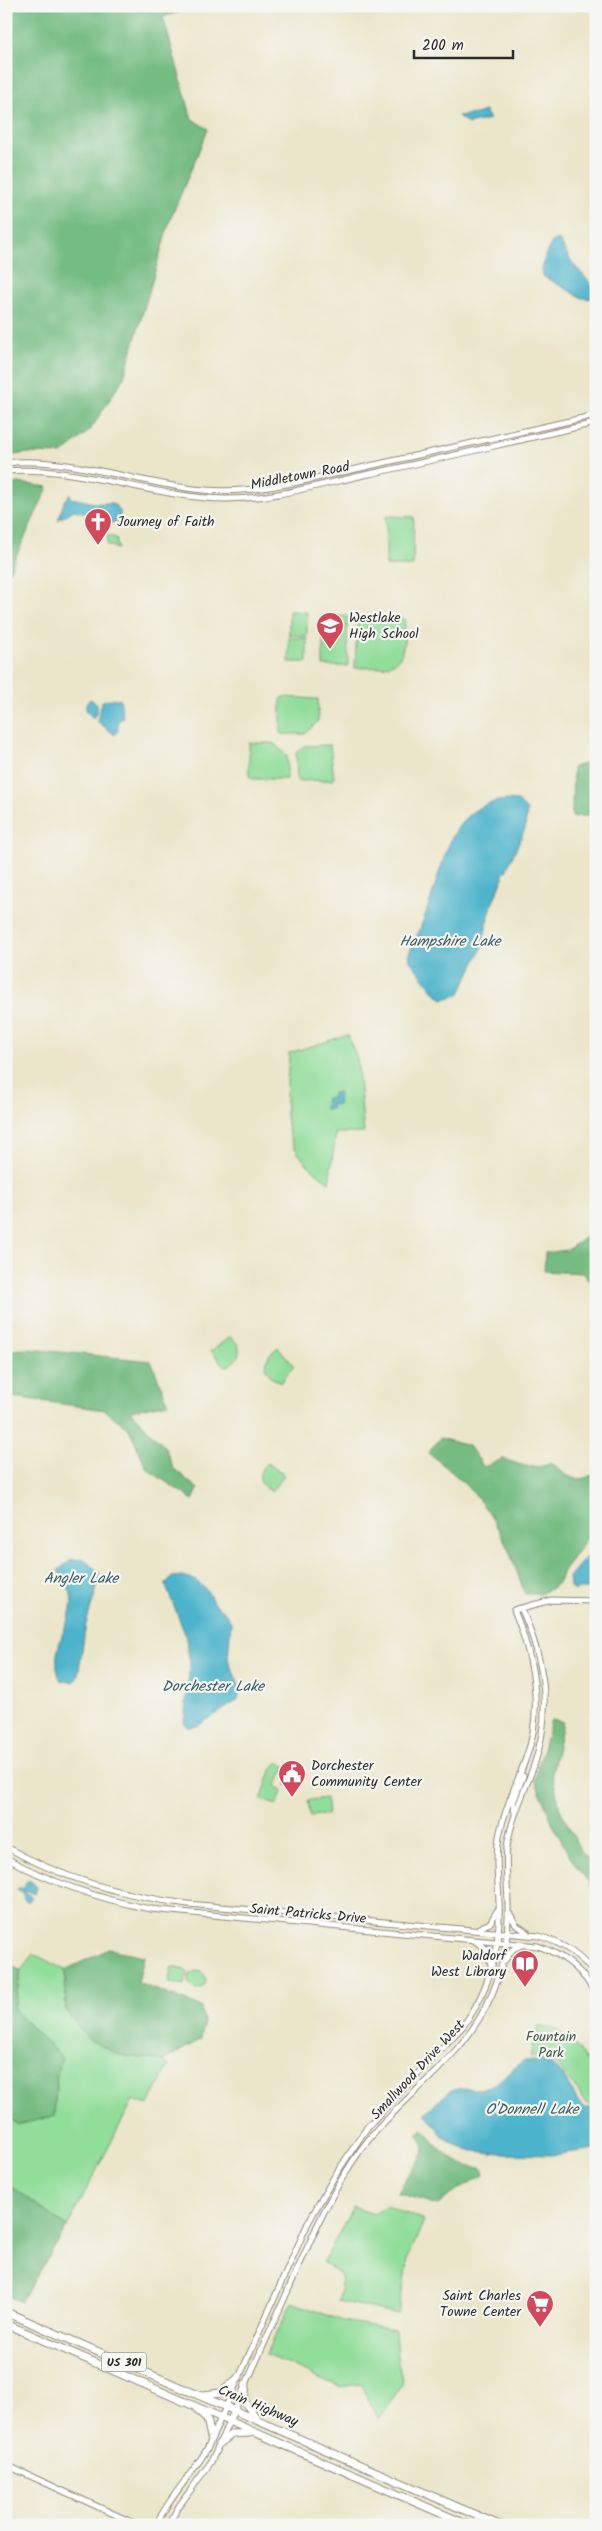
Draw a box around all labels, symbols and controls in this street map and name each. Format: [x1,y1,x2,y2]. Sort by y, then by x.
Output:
scale bar [414,28,513,60]
text: 200 m [422,34,464,58]
street label: Middletown Road [249,455,352,496]
church icon: Journey of Faith [83,507,113,546]
place label: Journey of Faith [117,511,215,533]
place label: Westlake High School [349,607,419,645]
school or university icon: Westlake High School [315,611,345,650]
water label: Hampshire Lake [400,930,502,954]
water label: Angler Lake [44,1567,120,1591]
water label: Dorchester Lake [162,1675,265,1699]
place label: Dorchester Community Center [311,1755,423,1793]
public building icon: Dorchester Community Center [277,1759,307,1798]
street label: Saint Patricks Drive [249,1898,368,1930]
place label: Waldorf West Library [431,1945,508,1983]
library icon: Waldorf West Library [510,1949,540,1988]
street label: Smallwood Drive West [366,2014,471,2125]
park label: Fountain Park [526,2026,576,2064]
water label: O'Donnell Lake [486,2098,580,2122]
place label: Saint Charles Towne Center [440,2285,522,2323]
supermarket icon: Saint Charles Towne Center [525,2289,555,2328]
road number: US 301 [102,2352,146,2372]
street label: Crain Highway [214,2379,302,2433]

